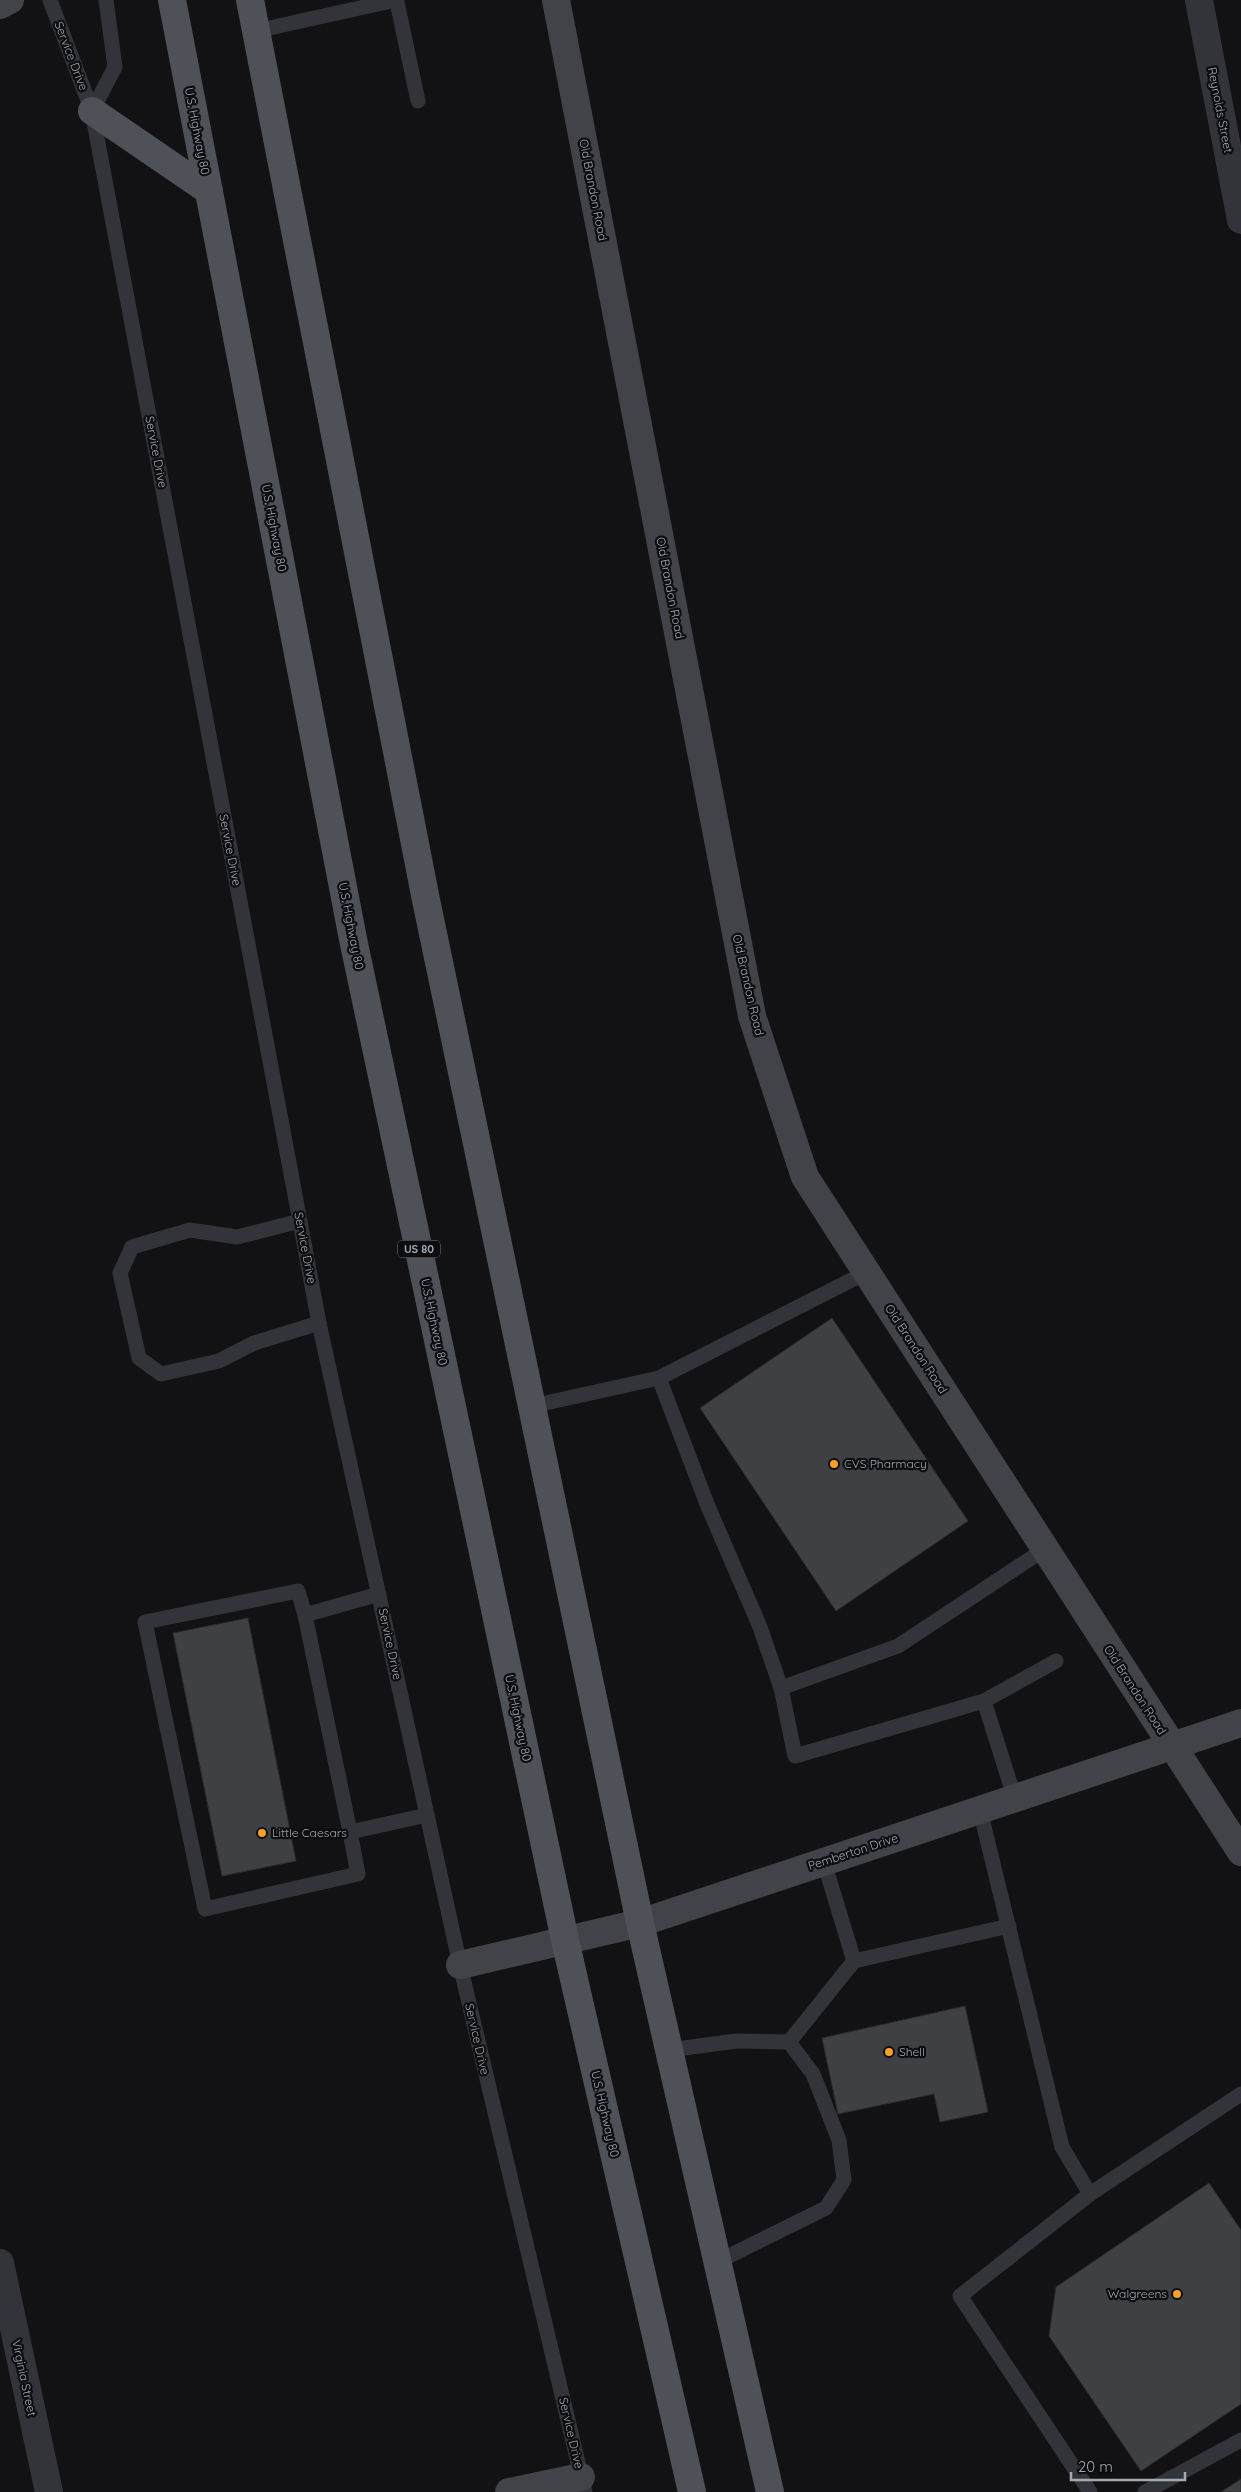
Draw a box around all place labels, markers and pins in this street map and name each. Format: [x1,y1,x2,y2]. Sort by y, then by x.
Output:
place label: CVS Pharmacy [844,1456,927,1471]
marker: CVS Pharmacy [828,1458,840,1470]
place label: Little Caesars [272,1825,347,1840]
marker: Little Caesars [256,1827,268,1839]
place label: Shell [899,2044,925,2059]
marker: Shell [883,2046,895,2058]
place label: Walgreens [1108,2286,1167,2301]
marker: Walgreens [1171,2288,1183,2300]

